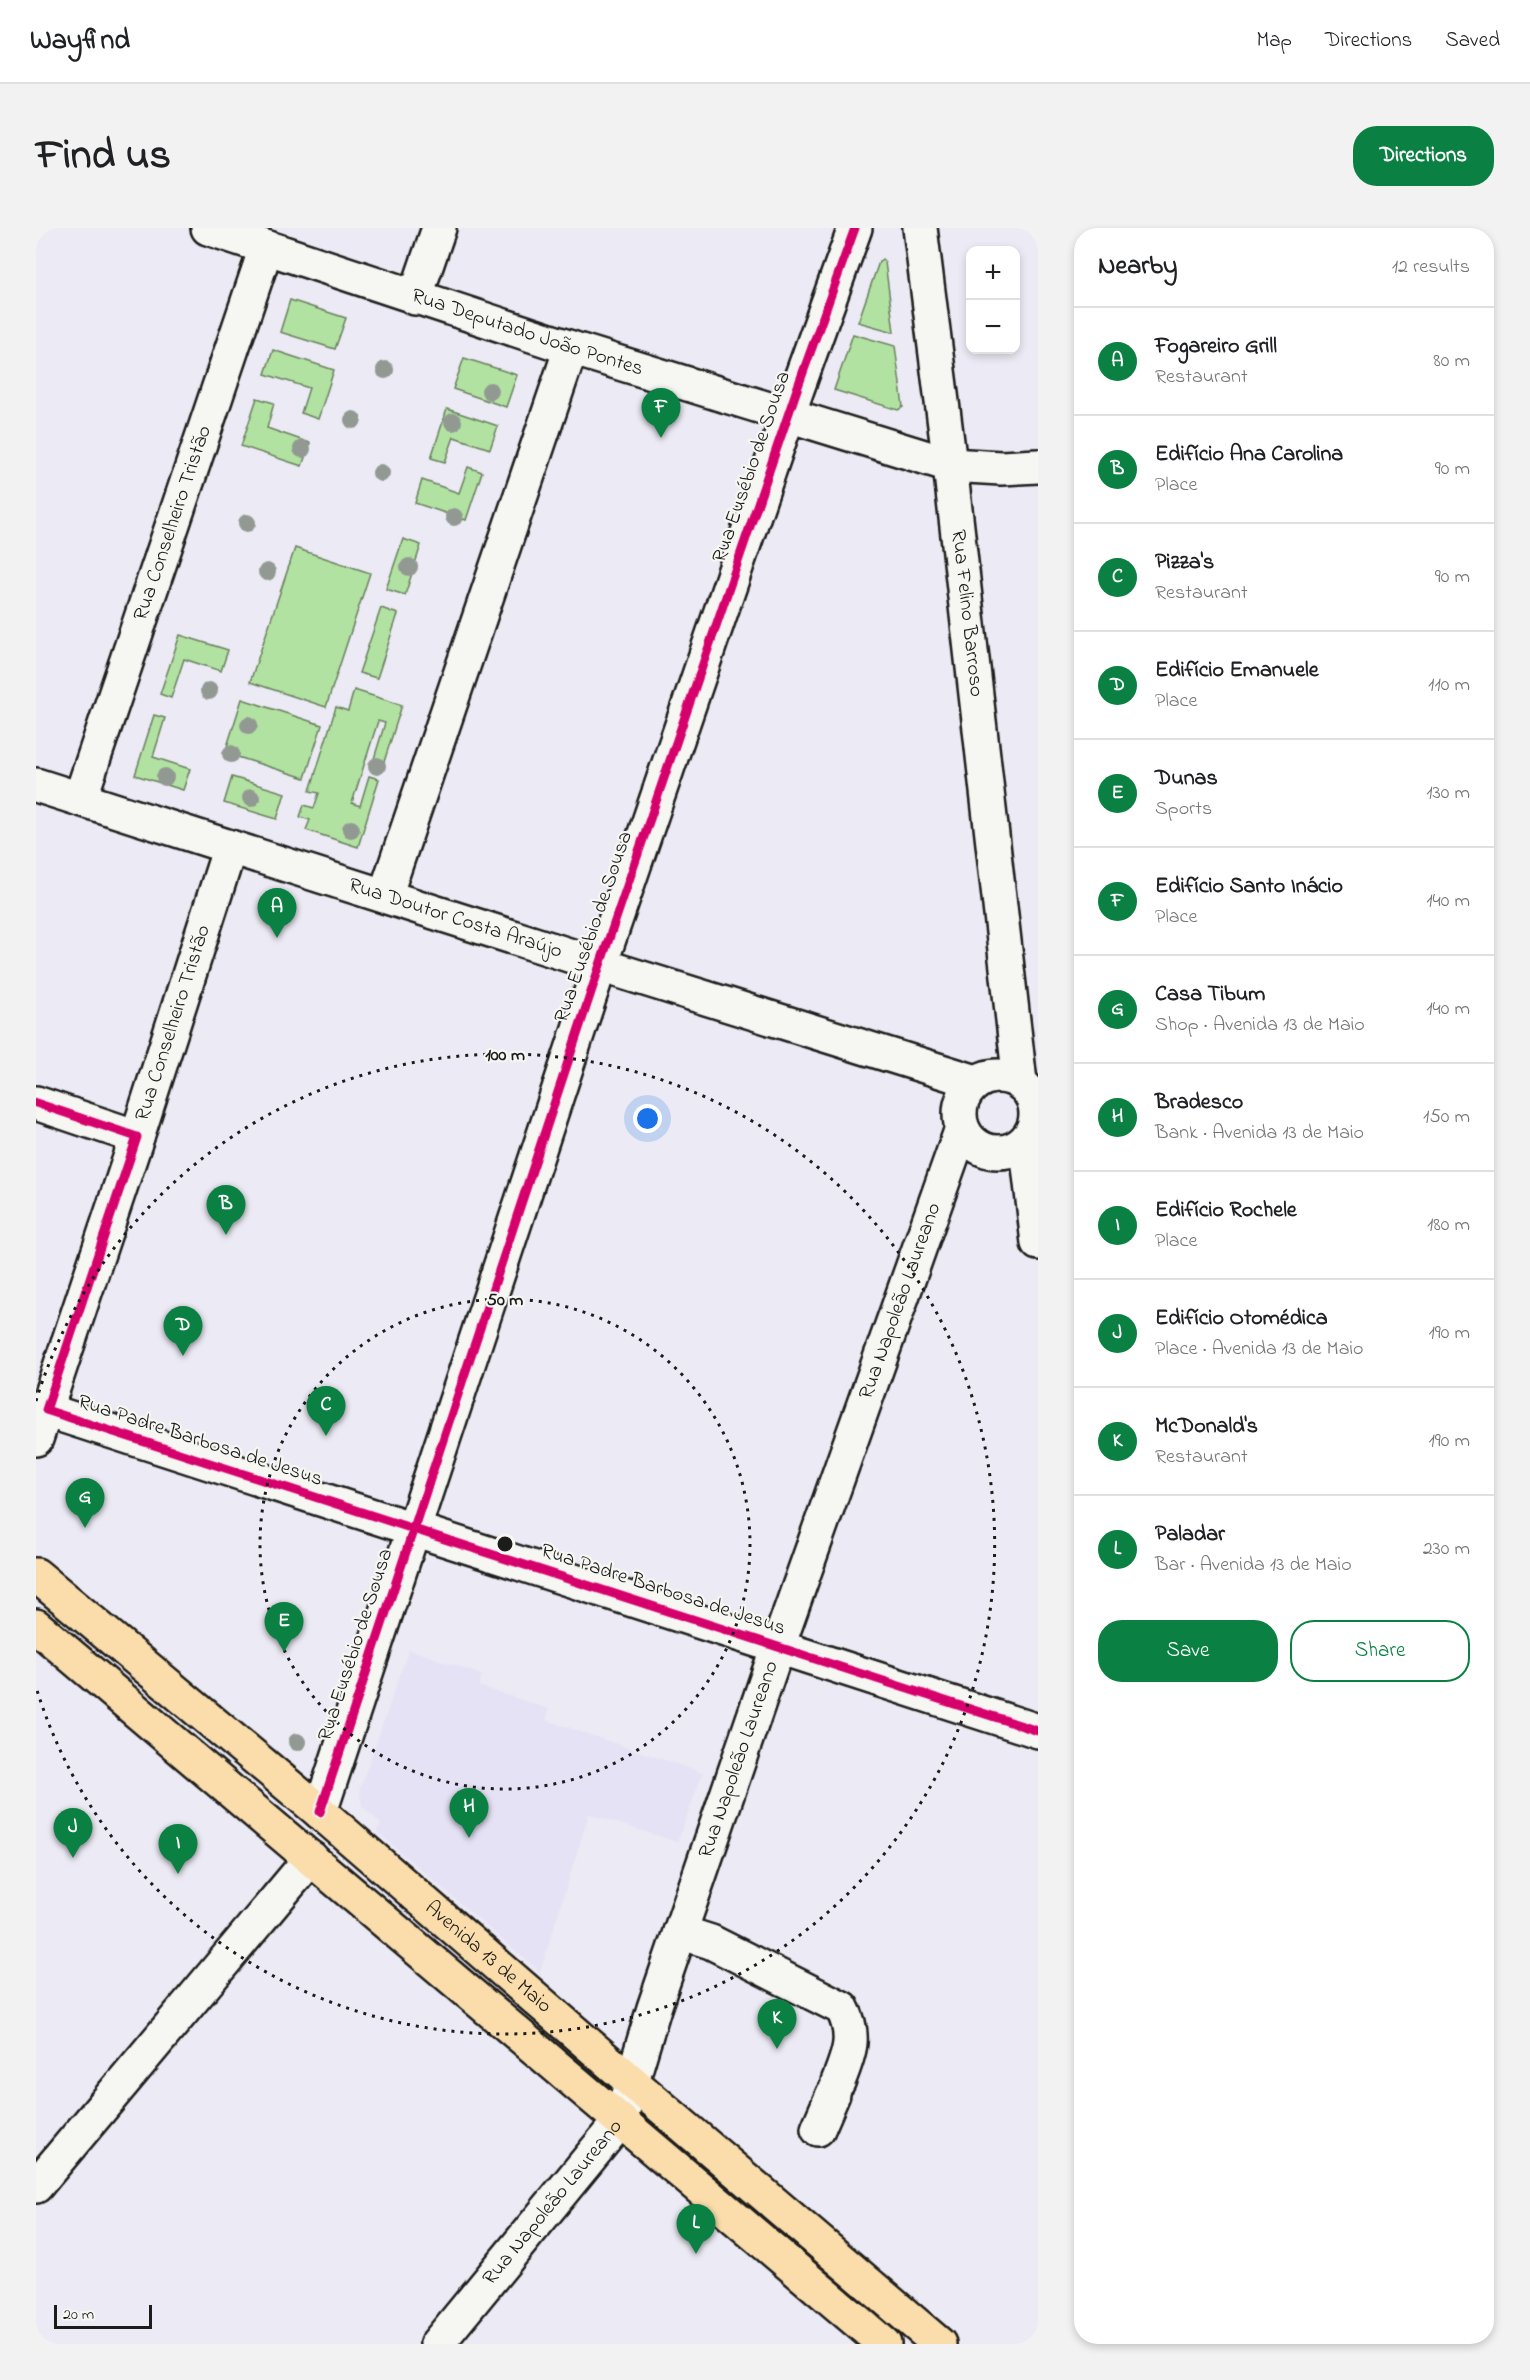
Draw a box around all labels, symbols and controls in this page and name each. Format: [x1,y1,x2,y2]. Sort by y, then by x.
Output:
text: Wayfind [30,21,130,62]
text: Map [1256,26,1292,56]
text: Directions [1325,26,1412,56]
text: Saved [1445,26,1500,56]
text: Find us [36,126,171,187]
button: Directions [1353,126,1494,186]
map controls [966,246,1020,354]
button: + [966,246,1020,300]
text: Nearby [1098,248,1177,286]
text: 12 results [1392,253,1470,282]
street label: Rua Deputado João Pontes [407,281,647,384]
button: − [966,300,1020,354]
text: Fogareiro Grill [1155,331,1277,363]
text: A [1111,347,1124,376]
text: 80 m [1433,347,1470,376]
text: Restaurant [1155,363,1248,392]
street label: Rua Eusébio de Sousa [705,367,799,567]
pin: F [642,388,680,438]
street label: Rua Conselheiro Tristão [126,422,220,625]
text: Edifício Ana Carolina [1155,439,1343,471]
text: B [1111,455,1124,484]
text: 90 m [1435,455,1470,484]
text: Place [1155,471,1197,500]
street label: Rua Felino Barroso [942,528,991,698]
text: Pizza's [1155,547,1214,579]
text: C [1112,563,1123,592]
text: 90 m [1435,563,1470,592]
text: Restaurant [1155,579,1248,608]
text: Edifício Emanuele [1155,655,1319,687]
text: D [1110,671,1125,700]
text: 110 m [1428,671,1470,700]
text: Place [1155,687,1197,716]
text: Dunas [1155,763,1218,795]
text: E [1111,779,1124,808]
text: 130 m [1426,779,1470,808]
text: Sports [1155,795,1212,824]
street label: Rua Eusébio de Sousa [547,827,641,1027]
street label: Rua Doutor Costa Araújo [344,871,566,967]
text: Edifício Santo Inácio [1155,871,1343,903]
text: F [1111,887,1124,916]
text: 140 m [1426,887,1470,916]
pin: A [258,888,296,938]
text: Place [1155,903,1197,932]
street label: Rua Conselheiro Tristão [128,921,219,1125]
text: Casa Tibum [1155,979,1265,1011]
text: G [1111,995,1124,1024]
text: 140 m [1426,995,1470,1024]
text: Shop · Avenida 13 de Maio [1155,1011,1365,1040]
text: 100 m [485,1043,525,1069]
text: Bradesco [1155,1087,1243,1119]
text: H [1112,1103,1123,1132]
text: 150 m [1423,1103,1470,1132]
your location [633,1104,662,1133]
text: Bank · Avenida 13 de Maio [1155,1119,1364,1148]
pin: B [206,1186,246,1235]
text: Edifício Rochele [1155,1195,1297,1227]
street label: Rua Napoleão Laureano [852,1199,949,1404]
text: I [1115,1211,1120,1240]
text: 180 m [1427,1211,1470,1240]
text: Place [1155,1227,1197,1256]
text: 50 m [487,1288,523,1314]
text: Edifício Otomédica [1155,1303,1328,1335]
pin: D [164,1306,202,1356]
text: J [1113,1319,1122,1348]
text: 190 m [1428,1319,1470,1348]
text: Place · Avenida 13 de Maio [1155,1335,1364,1364]
pin: C [306,1386,346,1436]
street label: Rua Padre Barbosa de Jesus [74,1387,326,1495]
text: McDonald's [1155,1411,1258,1443]
text: K [1113,1427,1122,1456]
text: 190 m [1428,1427,1470,1456]
text: Restaurant [1155,1443,1248,1472]
pin: G [65,1478,104,1528]
text: Paladar [1155,1519,1225,1551]
centre of rings [495,1534,515,1554]
text: L [1114,1535,1121,1564]
text: 230 m [1423,1535,1470,1564]
street label: Rua Padre Barbosa de Jesus [537,1536,789,1644]
street label: Rua Eusébio de Sousa [311,1545,401,1745]
text: Bar · Avenida 13 de Maio [1155,1551,1352,1580]
pin: E [264,1602,304,1652]
button: Save [1098,1620,1278,1682]
button: Share [1290,1620,1470,1682]
street label: Rua Napoleão Laureano [691,1657,787,1862]
pin: H [450,1788,488,1838]
pin: J [54,1808,93,1858]
pin: I [158,1824,198,1874]
street label: Avenida 13 de Maio [418,1894,558,2021]
pin: K [758,2000,796,2049]
street label: Rua Napoleão Laureano [476,2113,630,2292]
pin: L [676,2204,716,2254]
scale bar [54,2302,152,2330]
text: 20 m [63,2303,94,2327]

